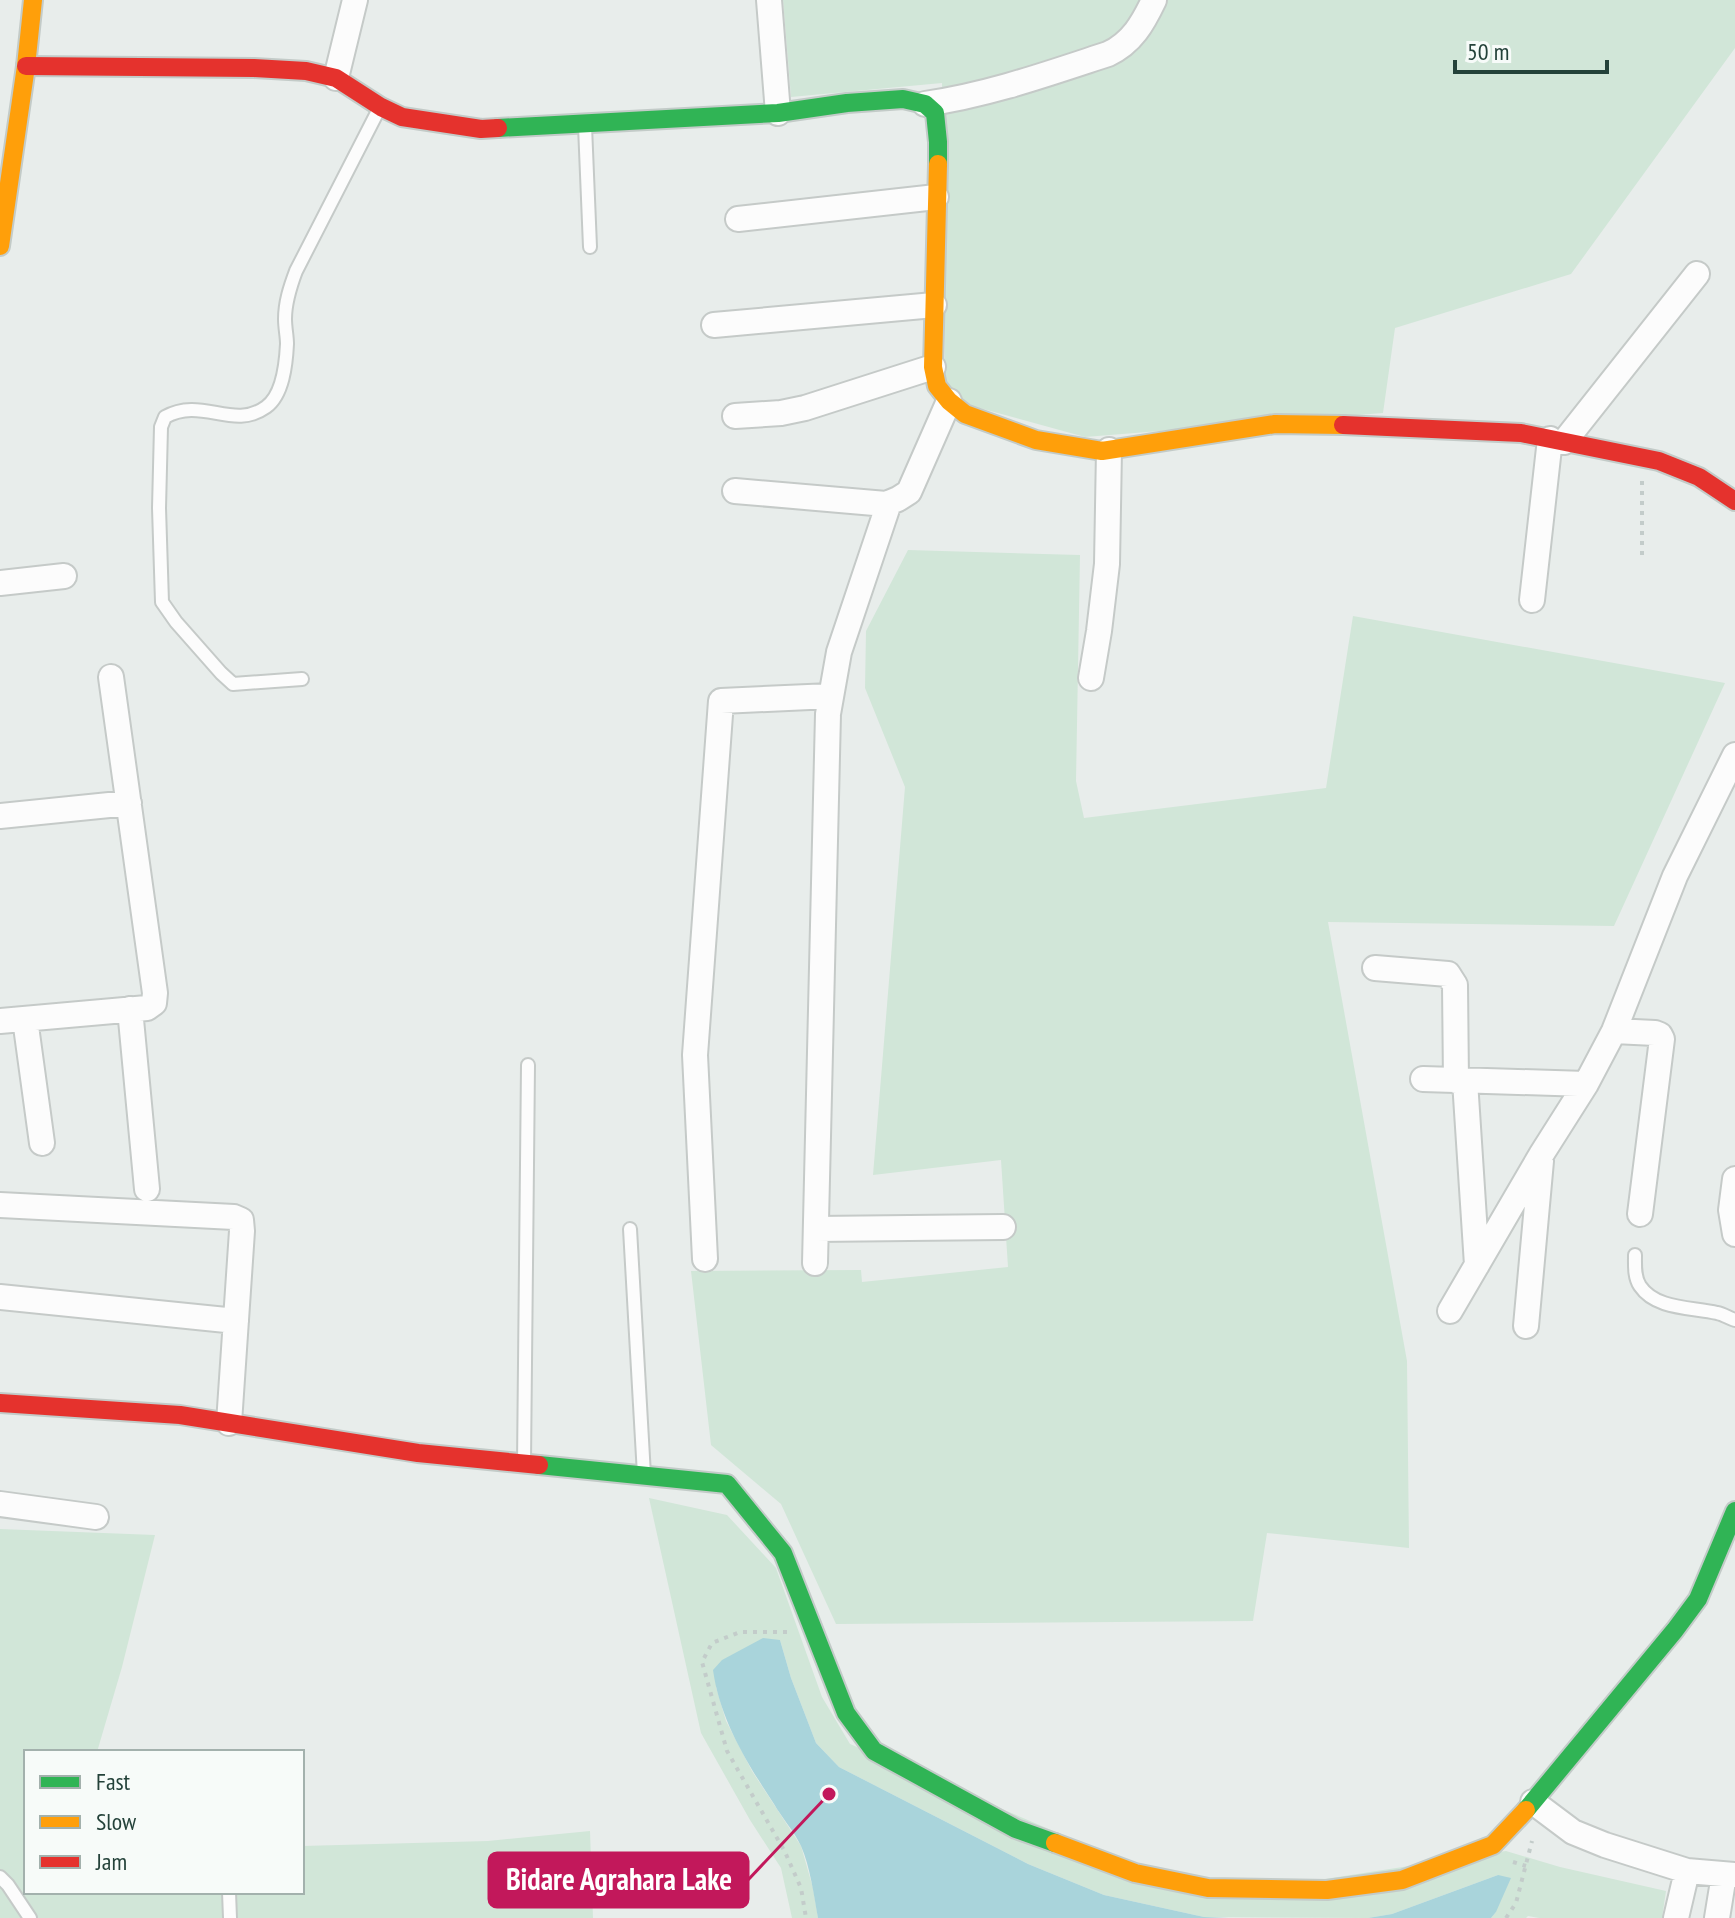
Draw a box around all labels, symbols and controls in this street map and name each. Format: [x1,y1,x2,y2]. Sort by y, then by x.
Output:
scale bar [1455,24,1607,74]
text: 50 m [1467,36,1509,67]
legend [24,1750,304,1894]
text: Fast [96,1766,131,1797]
text: Slow [96,1806,137,1837]
text: Jam [95,1846,127,1877]
callout: Bidare Agrahara Lake [489,1853,748,1907]
text: Bidare Agrahara Lake [506,1859,732,1898]

